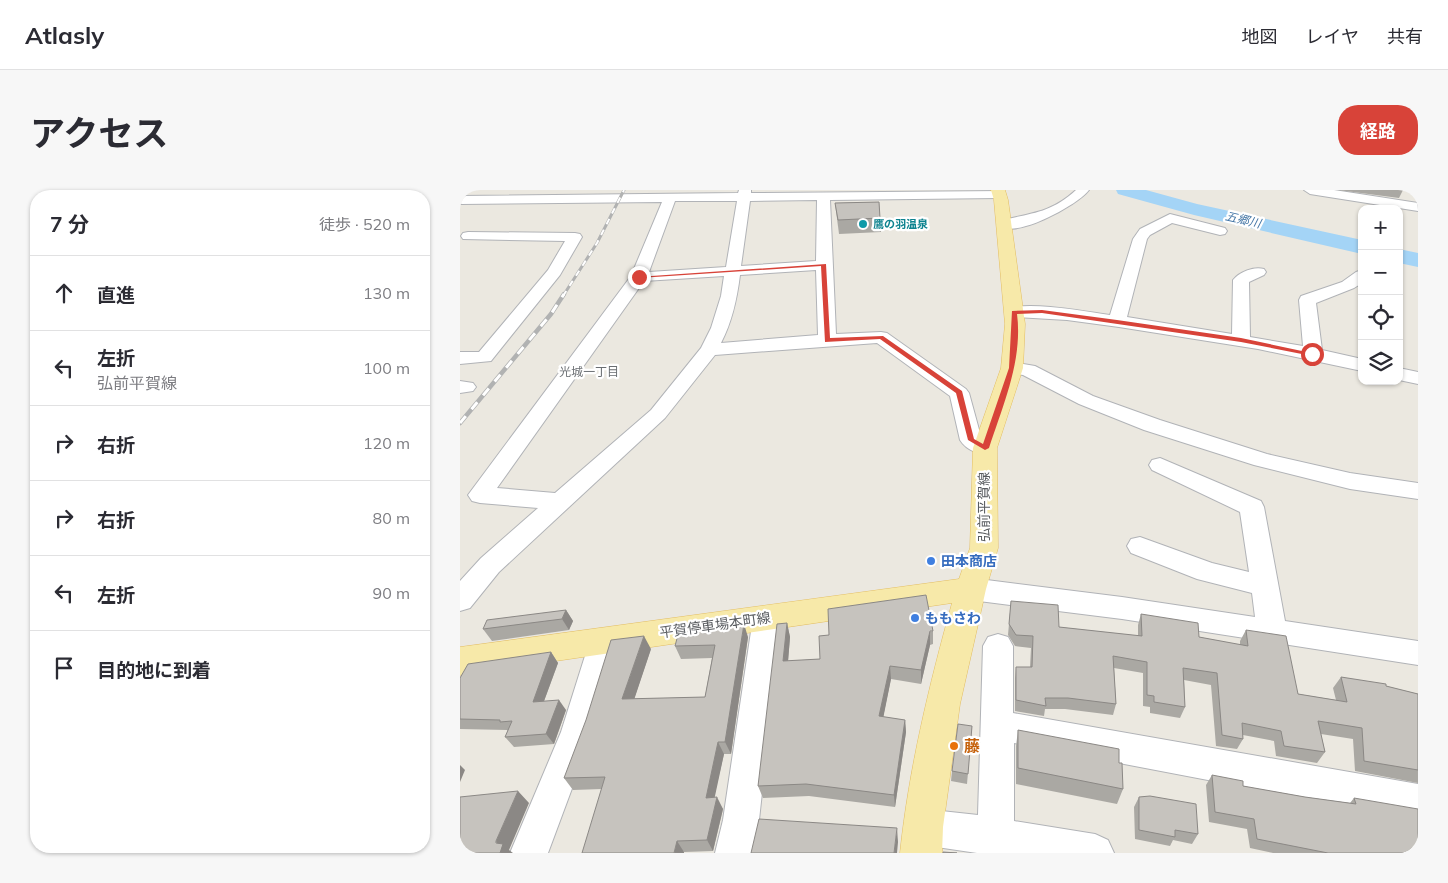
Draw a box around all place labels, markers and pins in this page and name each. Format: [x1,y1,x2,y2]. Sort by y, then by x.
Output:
place label: 鷹の羽温泉 [873,217,928,231]
marker: 鷹の羽温泉 [857,218,869,230]
place label: 田本商店 [941,552,997,570]
marker: 田本商店 [925,555,937,567]
place label: ももさわ [925,609,981,627]
marker: ももさわ [909,612,921,624]
place label: 藤 [964,736,980,756]
marker: 藤 [948,740,960,752]

